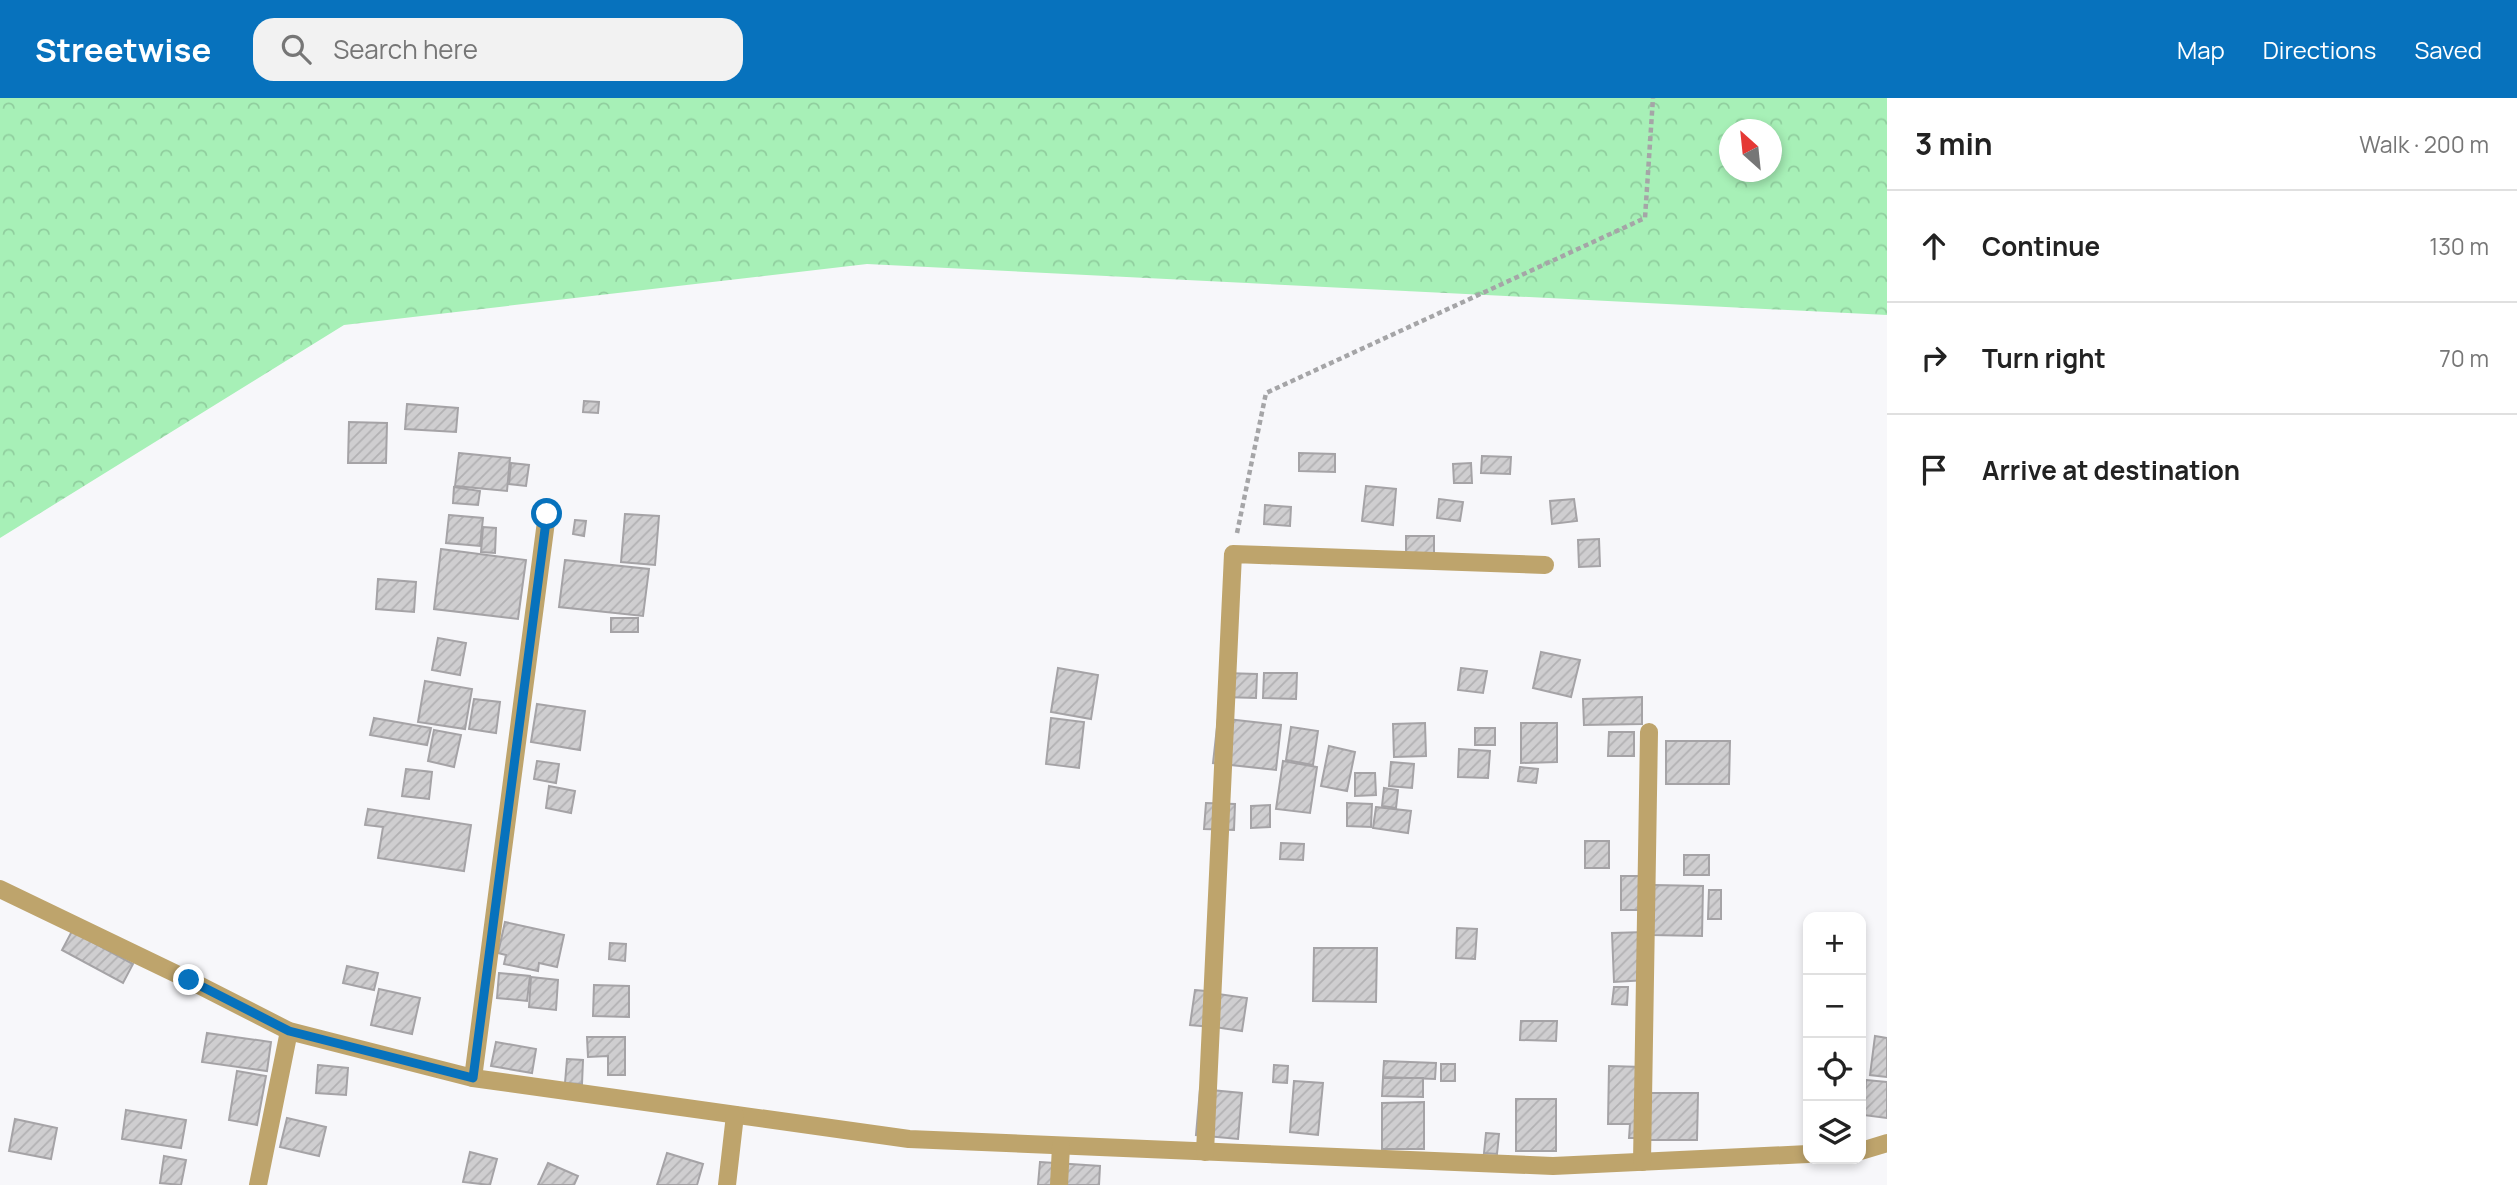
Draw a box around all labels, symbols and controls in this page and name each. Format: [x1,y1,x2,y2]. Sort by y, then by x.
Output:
search box [253,18,743,81]
text: Streetwise [35,27,211,72]
icon: search [277,30,315,68]
text: Search here [333,31,478,67]
text: Map [2177,33,2225,66]
text: Directions [2263,33,2376,66]
text: Saved [2414,33,2482,66]
north arrow [1719,119,1782,182]
text: 3 min [1915,123,1993,164]
text: Walk · 200 m [2359,128,2489,160]
icon: ahead [1915,227,1953,265]
text: Continue [1982,228,2100,264]
text: 130 m [2429,230,2489,262]
icon: right [1915,339,1953,377]
text: Turn right [1982,340,2106,376]
text: 70 m [2439,342,2489,374]
icon: arrive [1915,451,1953,489]
text: Arrive at destination [1982,452,2240,488]
route start [531,498,562,529]
map controls [1803,912,1866,1164]
button: + [1803,912,1866,975]
route end [173,964,204,995]
button: − [1803,975,1866,1038]
button: locate [1803,1038,1866,1101]
button: layers [1803,1101,1866,1164]

